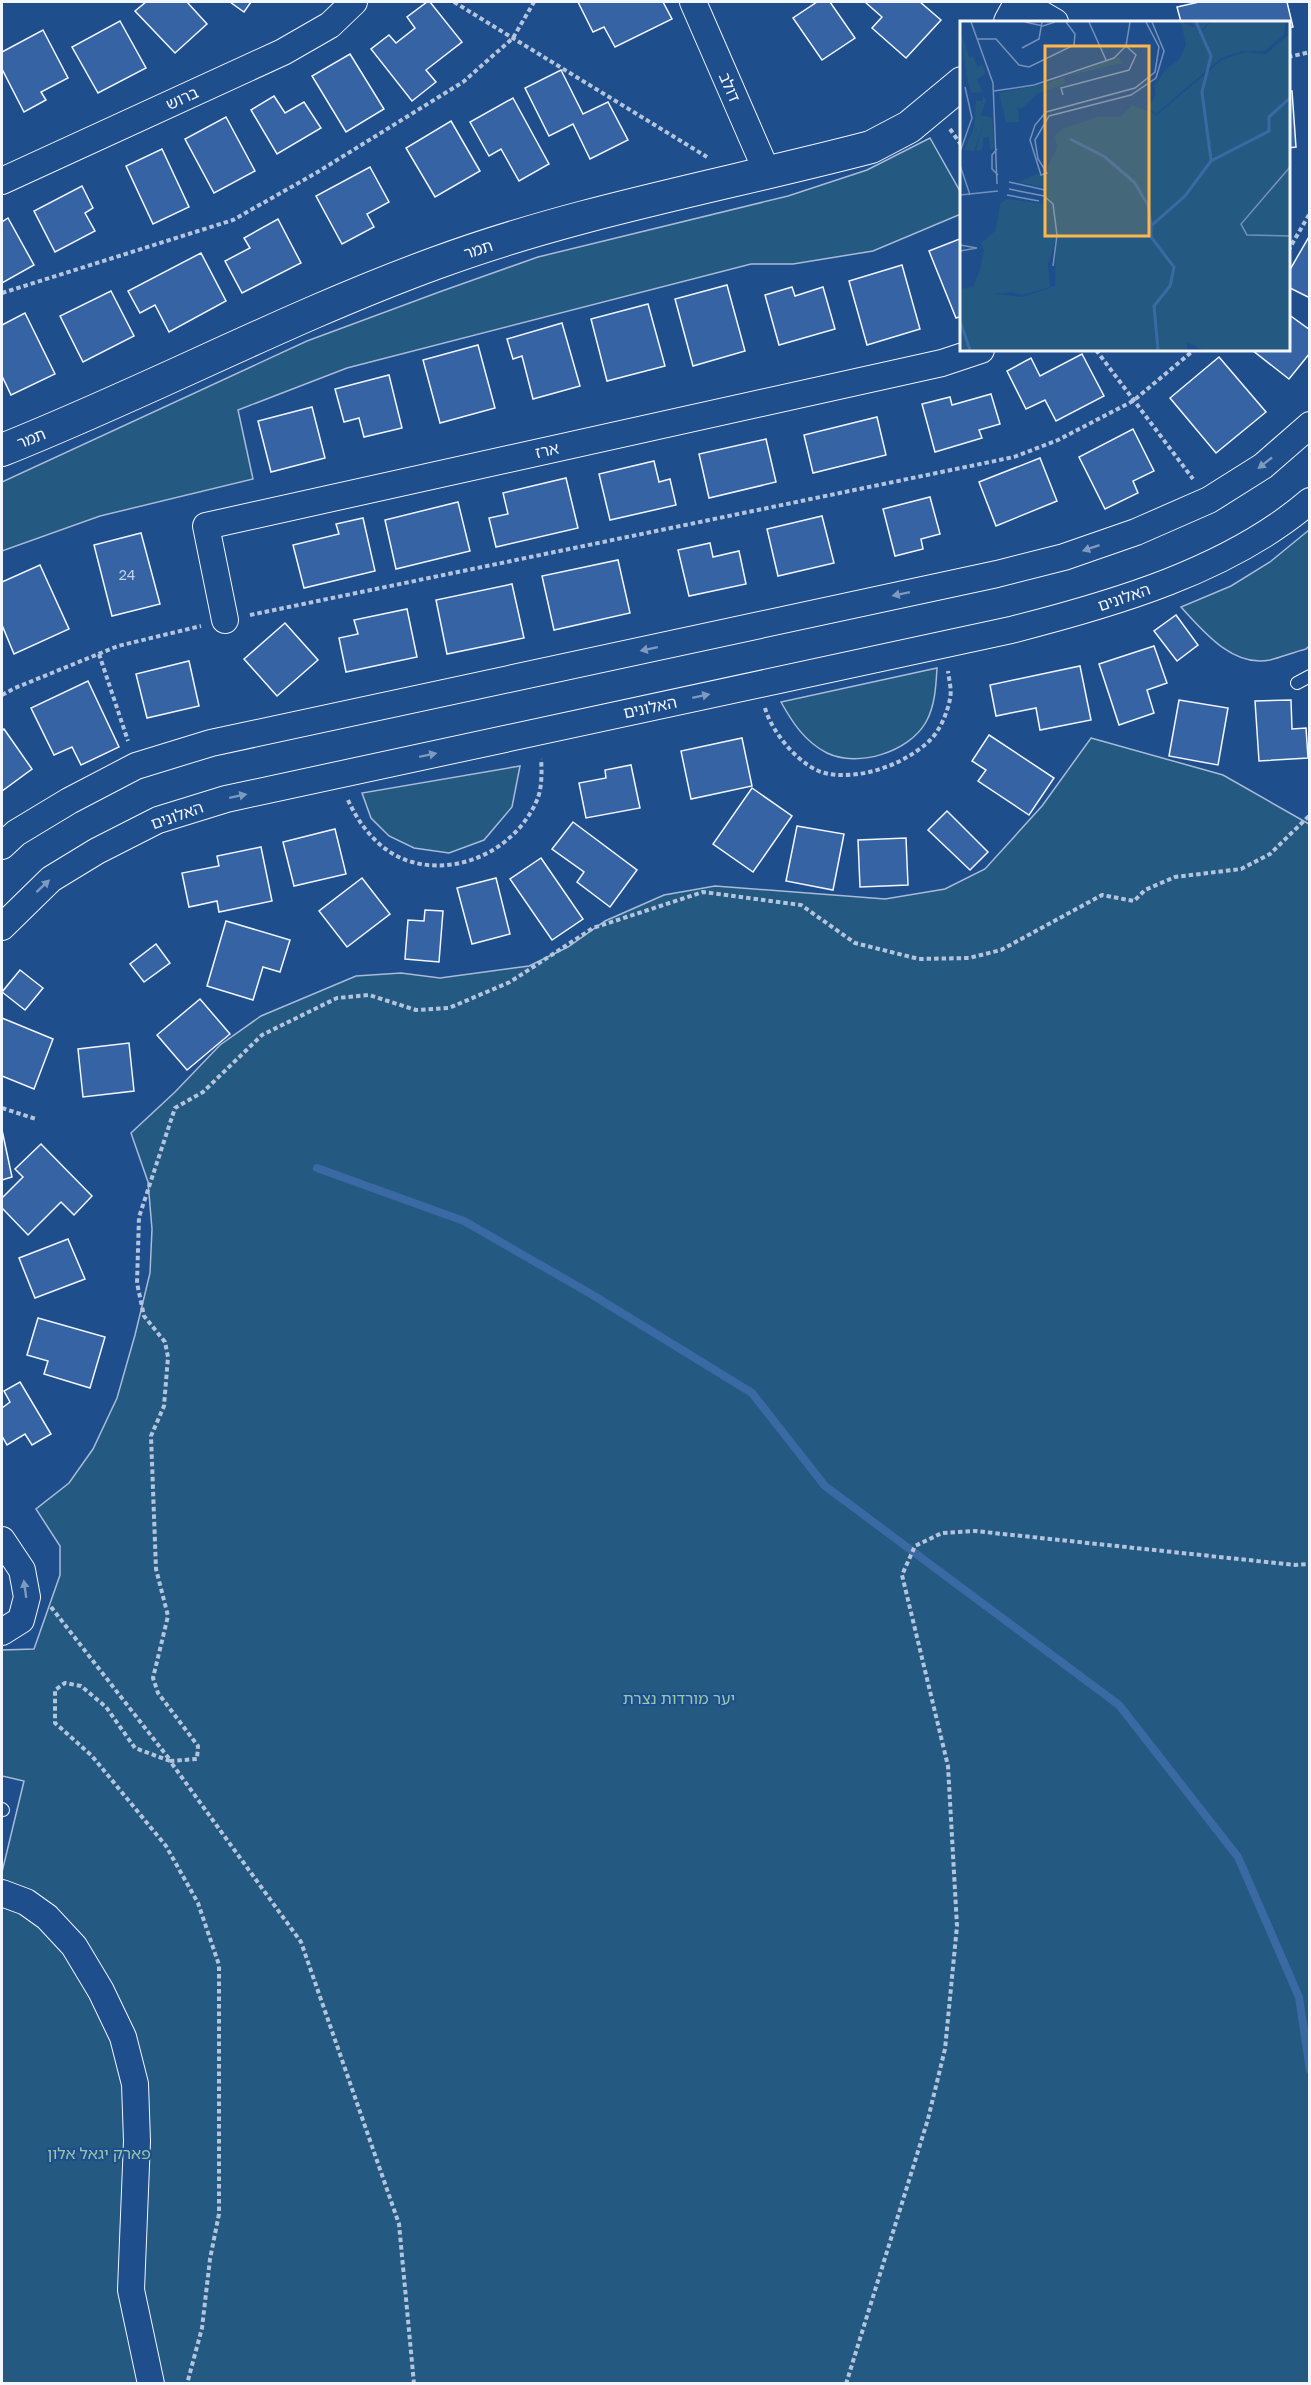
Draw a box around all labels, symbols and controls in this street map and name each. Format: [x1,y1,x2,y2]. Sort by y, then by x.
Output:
inset map [960,21,1290,351]
street label: דולב [715,69,745,105]
street label: ברוש [163,82,201,114]
street label: תמר [461,235,495,263]
street label: תמר [14,423,48,453]
street label: ארז [533,438,561,462]
one-way arrow [1257,457,1273,470]
one-way arrow [1081,543,1099,553]
house number: 24 [119,566,135,583]
street label: האלונים [1095,579,1153,615]
one-way arrow [892,590,911,599]
one-way arrow [639,645,658,654]
one-way arrow [692,691,711,700]
street label: האלונים [621,692,679,722]
one-way arrow [419,750,438,759]
one-way arrow [229,791,247,801]
street label: האלונים [148,797,206,833]
one-way arrow [36,879,51,893]
one-way arrow [21,1579,30,1598]
park label: יער מורדות נצרת [623,1688,735,1708]
park label: פארק יגאל אלון [47,2143,151,2163]

